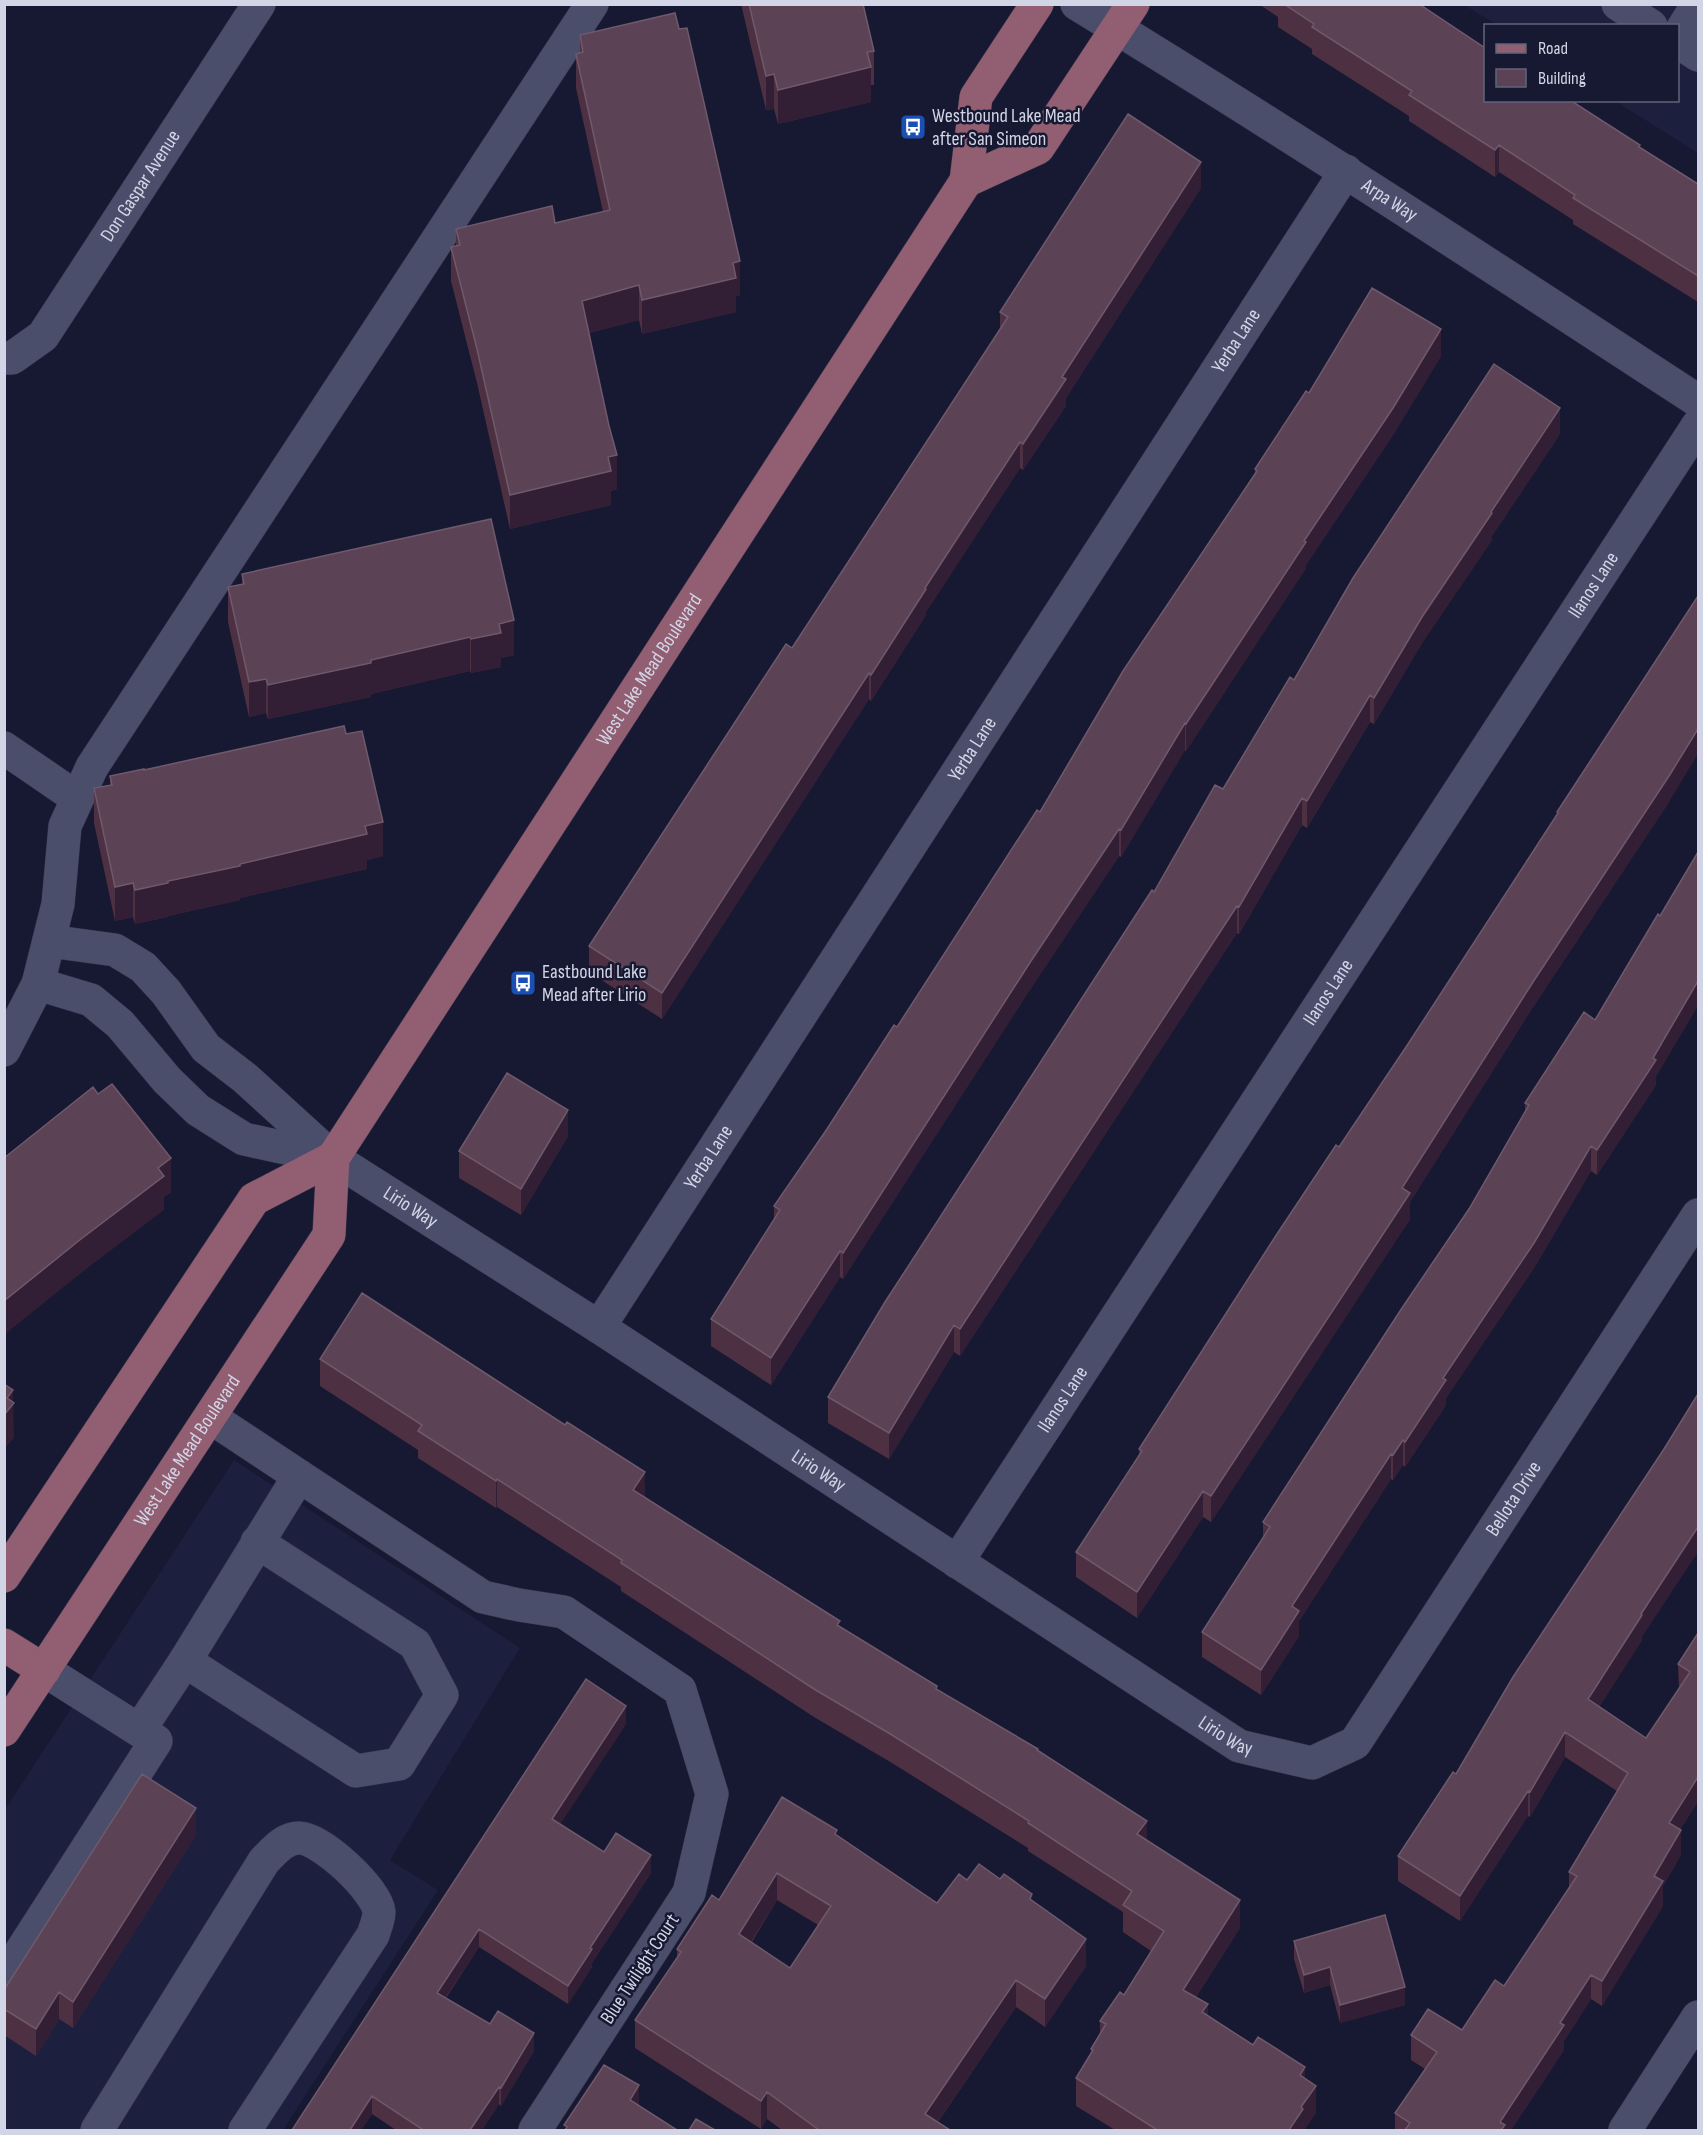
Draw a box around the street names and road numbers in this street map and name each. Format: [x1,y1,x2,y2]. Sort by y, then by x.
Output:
street label: Don Gaspar Avenue [95,126,186,246]
street label: Arpa Way [1356,173,1422,227]
street label: Yerba Lane [1207,304,1266,378]
street label: Ilanos Lane [1563,547,1624,623]
street label: West Lake Mead Boulevard [591,589,707,750]
street label: Yerba Lane [943,712,1002,786]
street label: Ilanos Lane [1298,955,1359,1030]
street label: Yerba Lane [679,1121,738,1194]
street label: Lirio Way [379,1181,442,1234]
street label: Ilanos Lane [1033,1362,1093,1437]
street label: West Lake Mead Boulevard [129,1371,246,1531]
street label: Lirio Way [787,1444,851,1497]
street label: Bellota Drive [1481,1457,1547,1541]
street label: Lirio Way [1194,1711,1255,1761]
street label: Blue Twilight Court [596,1909,684,2029]

